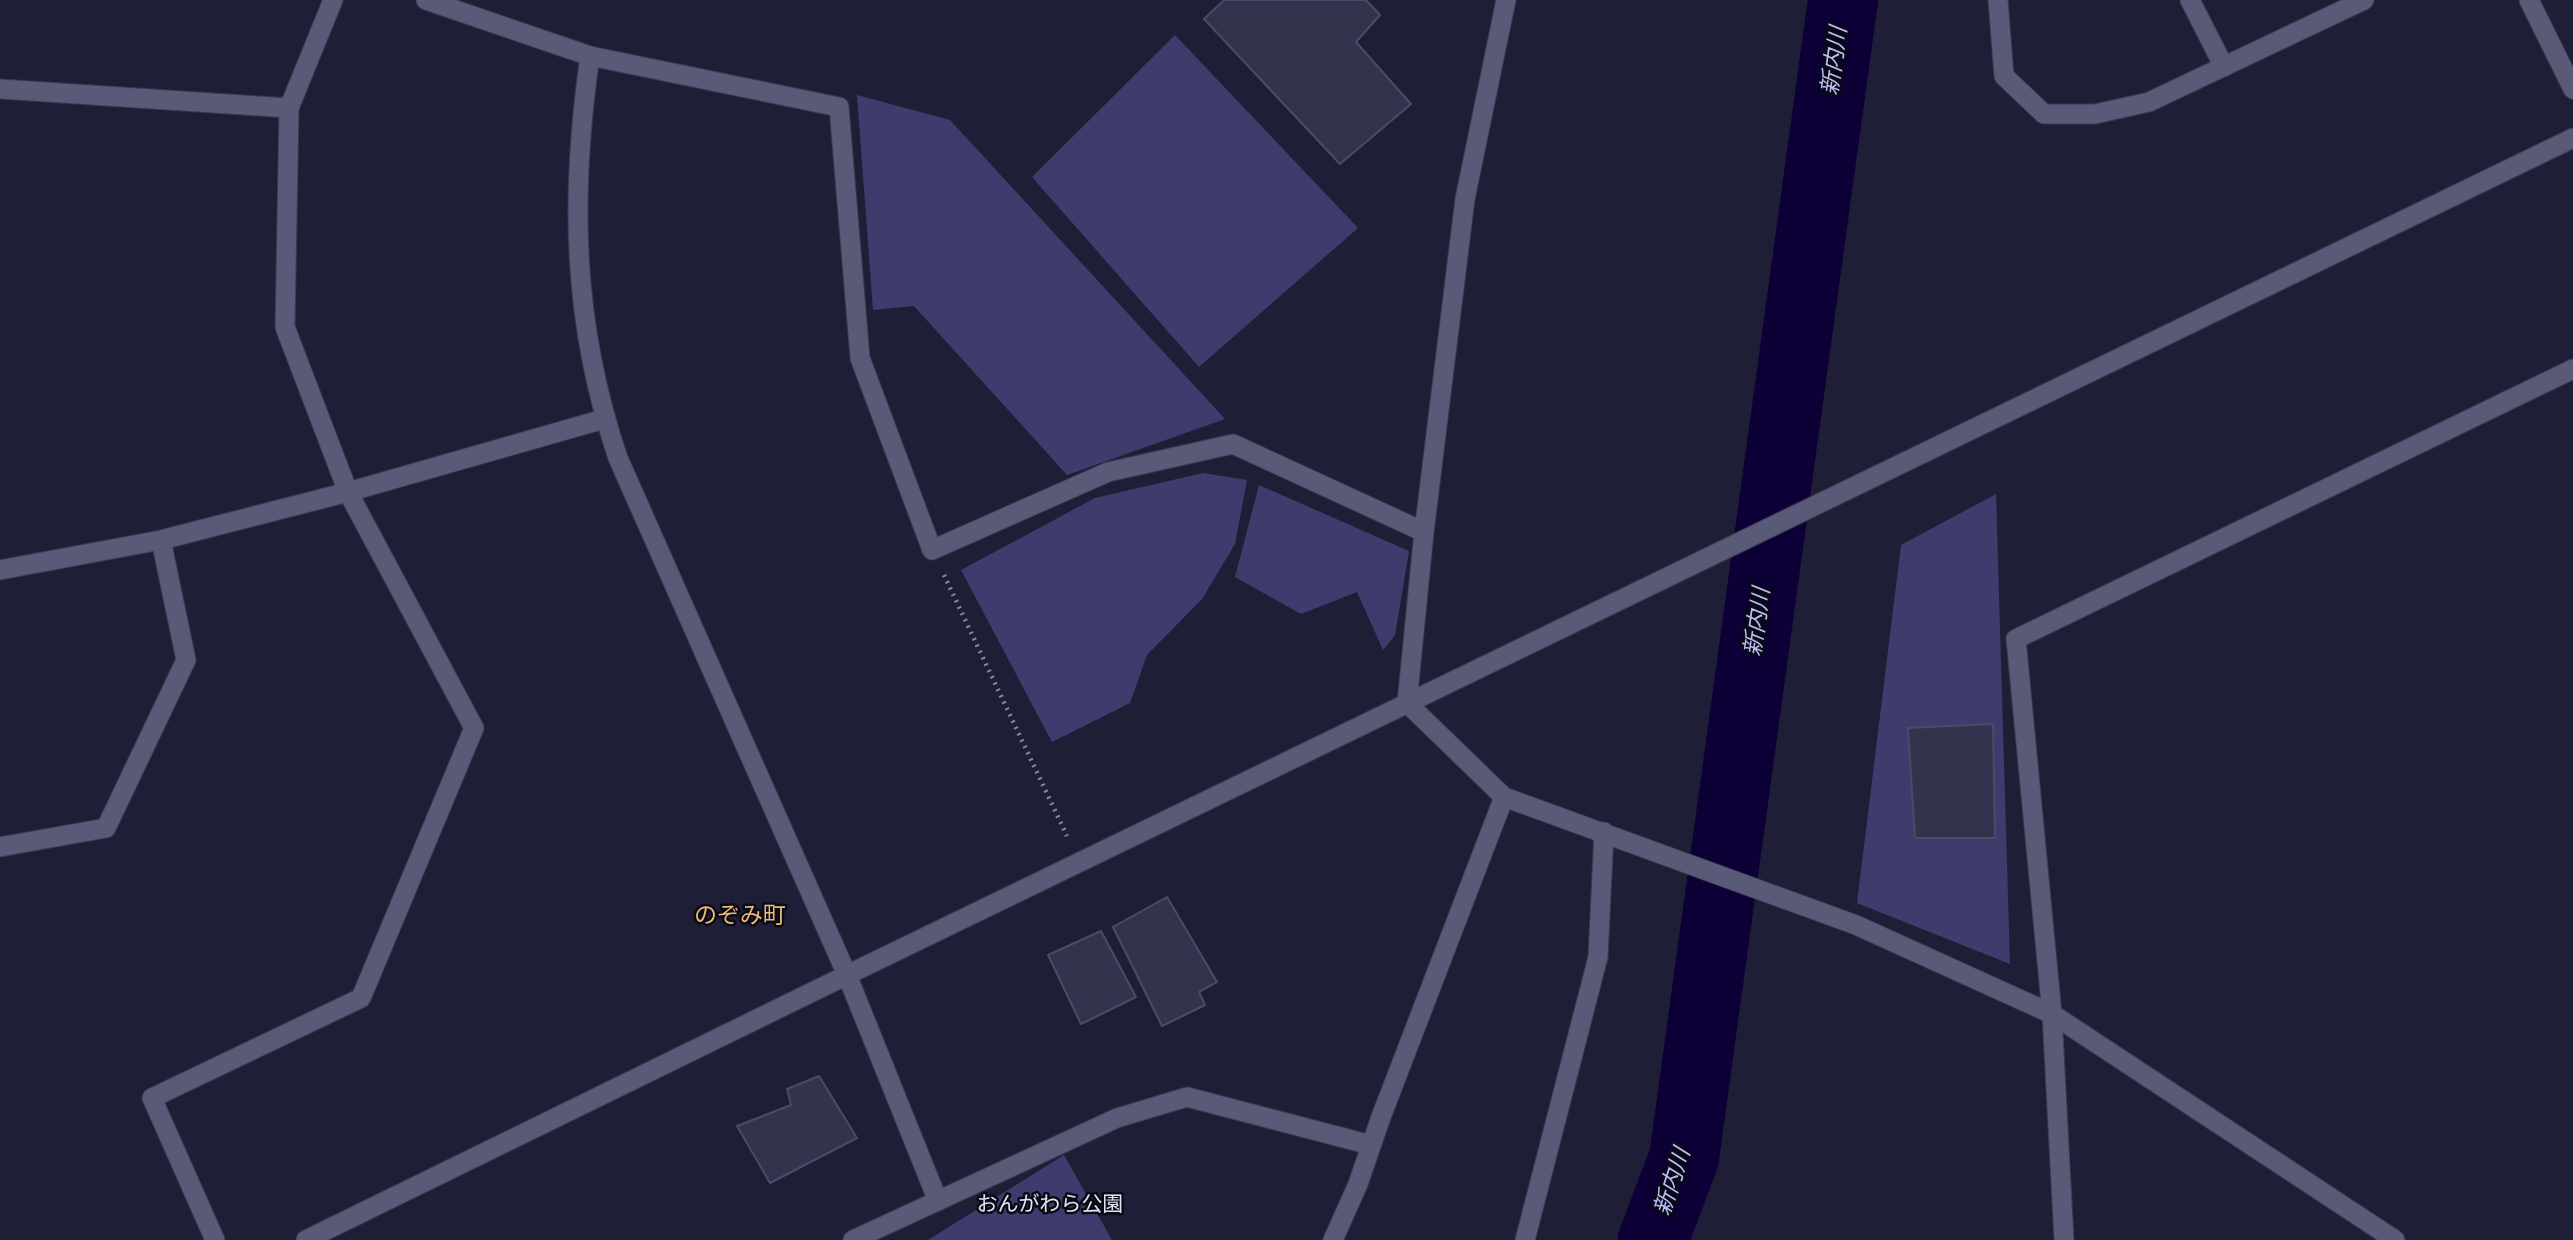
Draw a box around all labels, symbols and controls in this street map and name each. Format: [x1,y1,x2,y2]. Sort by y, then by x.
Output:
water label: 新内川 [1817,25,1853,97]
water label: 新内川 [1740,586,1776,658]
district label: のぞみ町 [694,902,786,930]
water label: 新内川 [1649,1145,1697,1219]
park label: おんがわら公園 [977,1192,1123,1218]

